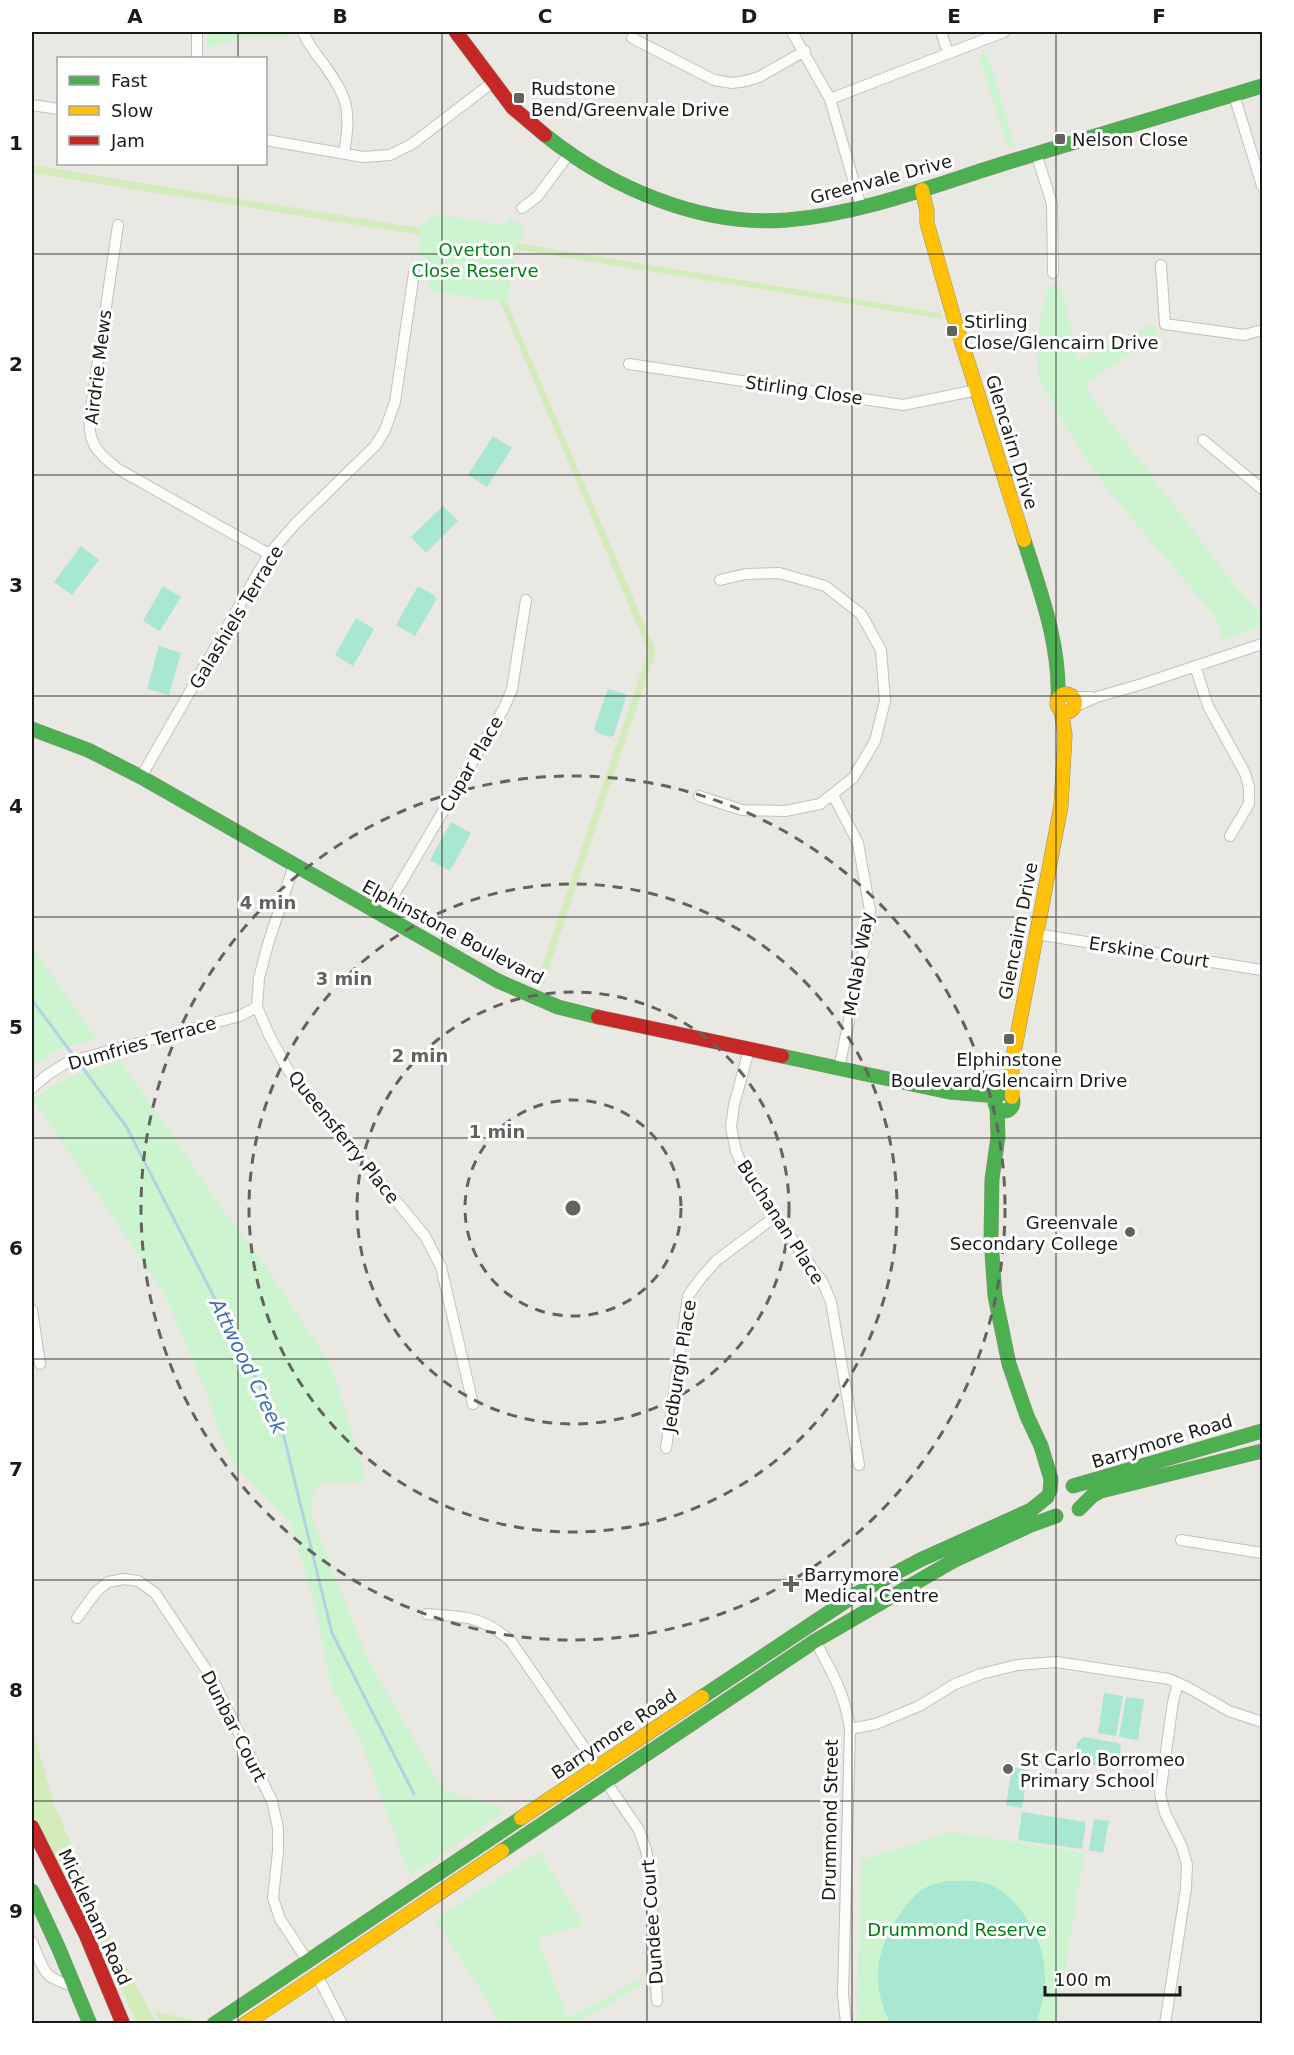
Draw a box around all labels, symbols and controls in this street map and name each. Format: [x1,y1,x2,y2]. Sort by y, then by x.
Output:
text: A [127,4,143,28]
text: B [332,4,348,28]
text: C [538,4,552,28]
text: D [741,4,757,28]
text: E [947,4,961,28]
text: F [1152,4,1166,28]
legend [57,57,267,165]
text: Fast [111,70,147,91]
place label: Rudstone Bend/Greenvale Drive [531,78,729,120]
marker: Rudstone Bend/Greenvale Drive [512,91,526,105]
text: Slow [111,100,153,121]
place label: Nelson Close [1072,129,1188,150]
text: Jam [110,130,145,151]
text: 1 [9,131,23,155]
marker: Nelson Close [1053,132,1067,146]
street label: Greenvale Drive [808,150,954,208]
park label: Overton Close Reserve [411,239,539,281]
street label: Airdrie Mews [81,308,115,426]
place label: Stirling Close/Glencairn Drive [964,311,1159,353]
marker: Stirling Close/Glencairn Drive [945,324,959,338]
text: 2 [9,352,23,376]
street label: Stirling Close [744,371,864,409]
street label: Glencairn Drive [982,372,1042,512]
street label: Galashiels Terrace [185,542,287,692]
text: 3 [9,573,23,597]
street label: Cupar Place [435,712,507,816]
text: 4 [9,794,23,818]
street label: Glencairn Drive [994,860,1042,1002]
street label: Elphinstone Boulevard [359,875,547,989]
text: 4 min [240,892,296,913]
street label: McNab Way [839,910,878,1018]
street label: Erskine Court [1087,932,1211,972]
text: 3 min [316,968,372,989]
street label: Dumfries Terrace [65,1012,219,1074]
text: 5 [9,1015,23,1039]
marker: Elphinstone Boulevard/Glencairn Drive [1002,1032,1016,1046]
text: 2 min [392,1045,448,1066]
place label: Elphinstone Boulevard/Glencairn Drive [891,1049,1127,1091]
street label: Queensferry Place [284,1066,404,1208]
text: 1 min [469,1121,525,1142]
street label: Buchanan Place [733,1156,829,1288]
centre of rings [563,1198,583,1218]
place label: Greenvale Secondary College [950,1212,1118,1254]
marker: Greenvale Secondary College [1123,1225,1137,1239]
text: 6 [9,1236,23,1260]
water label: Attwood Creek [204,1293,292,1439]
street label: Jedburgh Place [658,1298,700,1435]
street label: Barrymore Road [1089,1410,1235,1472]
text: 7 [9,1457,23,1481]
place label: Barrymore Medical Centre [804,1564,939,1606]
marker: Barrymore Medical Centre [782,1575,800,1593]
street label: Dunbar Court [197,1667,271,1785]
text: 8 [9,1678,23,1702]
street label: Barrymore Road [548,1684,680,1784]
street label: Drummond Street [818,1739,842,1901]
place label: St Carlo Borromeo Primary School [1020,1749,1185,1791]
marker: St Carlo Borromeo Primary School [1001,1762,1015,1776]
street label: Mickleham Road [54,1846,136,1988]
street label: Dundee Court [637,1859,667,1985]
text: 9 [9,1899,23,1923]
park label: Drummond Reserve [867,1919,1047,1940]
scale bar [1045,1959,1180,1997]
text: 100 m [1054,1969,1112,1990]

